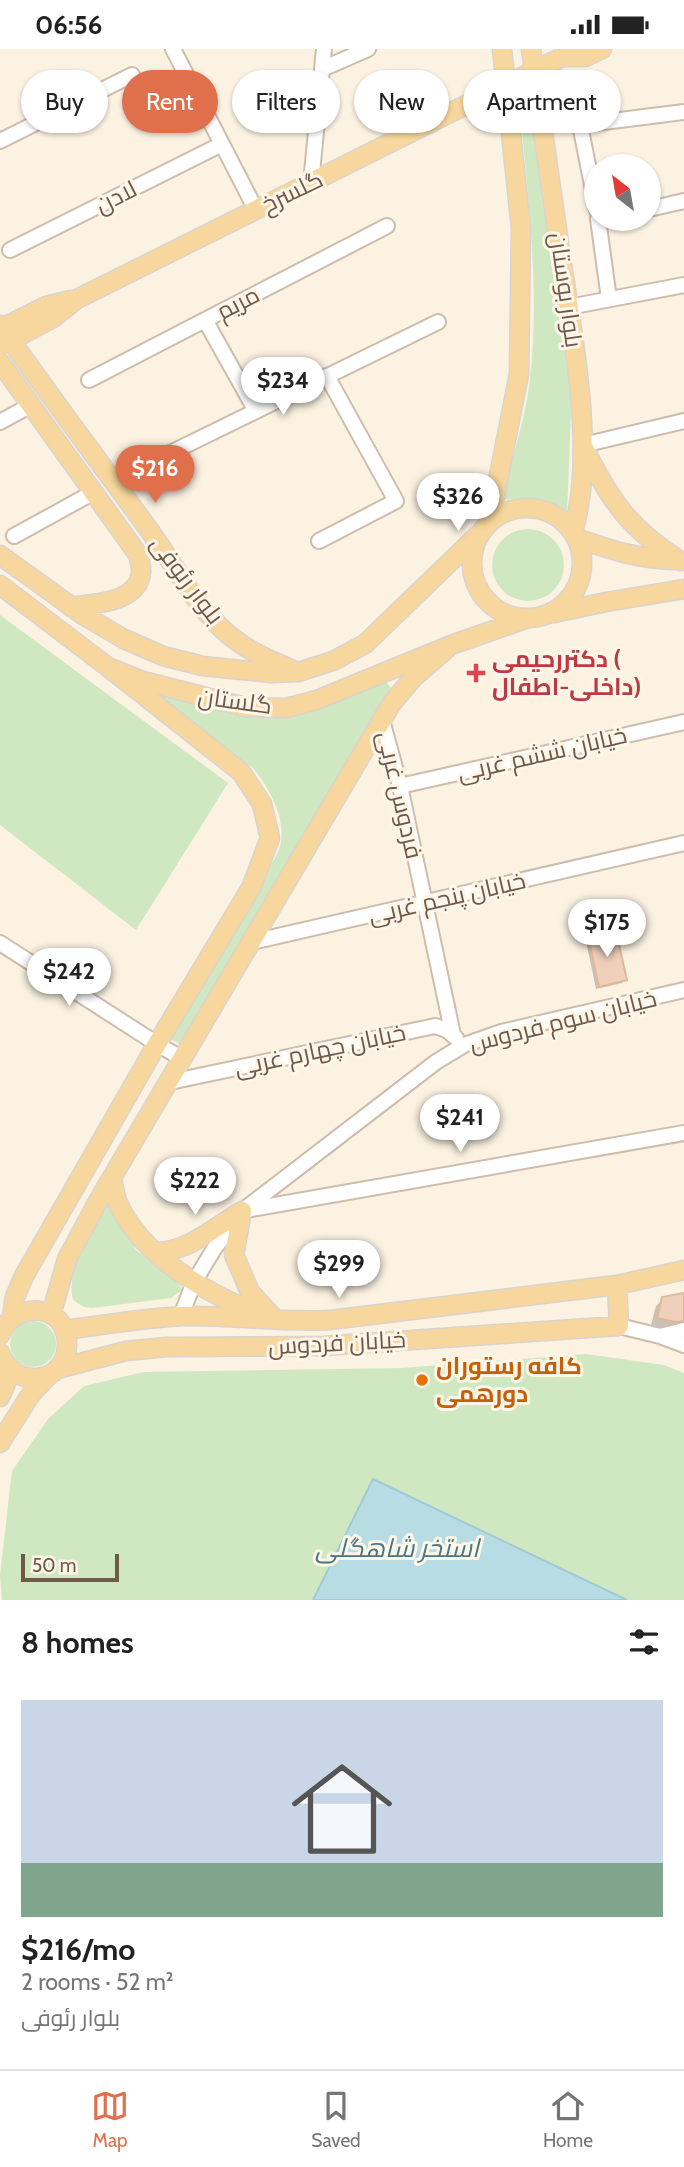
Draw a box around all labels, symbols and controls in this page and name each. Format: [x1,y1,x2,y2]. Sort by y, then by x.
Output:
text: 06:56 [35,9,102,41]
chip: Buy [21,70,108,133]
chip: Rent [122,70,218,133]
chip: Filters [232,70,340,133]
chip: New [354,70,449,133]
chip: Apartment [463,70,621,133]
north arrow [584,154,662,231]
map controls [584,154,661,231]
street label: گلسرخ [256,164,328,221]
street label: لادن [90,174,142,219]
street label: بلوار بوستان [544,230,589,349]
street label: مریم [211,279,265,327]
pin: $234 [242,357,324,417]
text: $234 [257,366,309,394]
pin: $216 [114,445,196,505]
text: $216 [132,454,178,482]
pin: $326 [417,473,499,533]
text: $326 [433,482,483,510]
street label: بلوار رئوفی [145,530,230,630]
place label: دکتررحیمی ( داخلی-اطفال) [492,644,641,701]
marker: دکتررحیمی ( داخلی-اطفال) [466,663,486,683]
street label: گلستان [196,681,274,720]
street label: خیابان ششم غربی [454,720,630,789]
street label: فردوس غربی [372,728,429,861]
street label: خیابان پنجم غربی [365,865,529,932]
pin: $175 [566,899,648,959]
text: $175 [584,908,630,936]
pin: $242 [28,949,110,1008]
text: $242 [43,957,95,985]
street label: خیابان سوم فردوس [466,983,660,1060]
street label: خیابان چهارم غربی [232,1017,409,1084]
pin: $241 [419,1095,501,1154]
text: $241 [436,1103,484,1131]
pin: $222 [154,1157,236,1217]
text: $222 [170,1166,220,1194]
pin: $299 [298,1241,380,1300]
text: $299 [313,1249,365,1277]
street label: خیابان فردوس [267,1324,407,1361]
place label: کافه رستوران دورهمی [436,1351,582,1408]
marker: کافه رستوران دورهمی [414,1372,430,1388]
water label: استخر شاهگلی [315,1532,482,1564]
scale bar [21,1551,119,1583]
text: 50 m [32,1554,76,1577]
icon: filters [625,1623,663,1661]
text: 8 homes [21,1624,134,1661]
icon: home [279,1746,405,1872]
text: $216/mo [21,1931,135,1968]
text: 2 rooms · 52 m² [21,1968,174,1996]
text: بلوار رئوفی [21,2004,120,2032]
tab: Map [91,2087,129,2152]
tab: Saved [311,2087,361,2152]
tab: Home [543,2087,593,2152]

